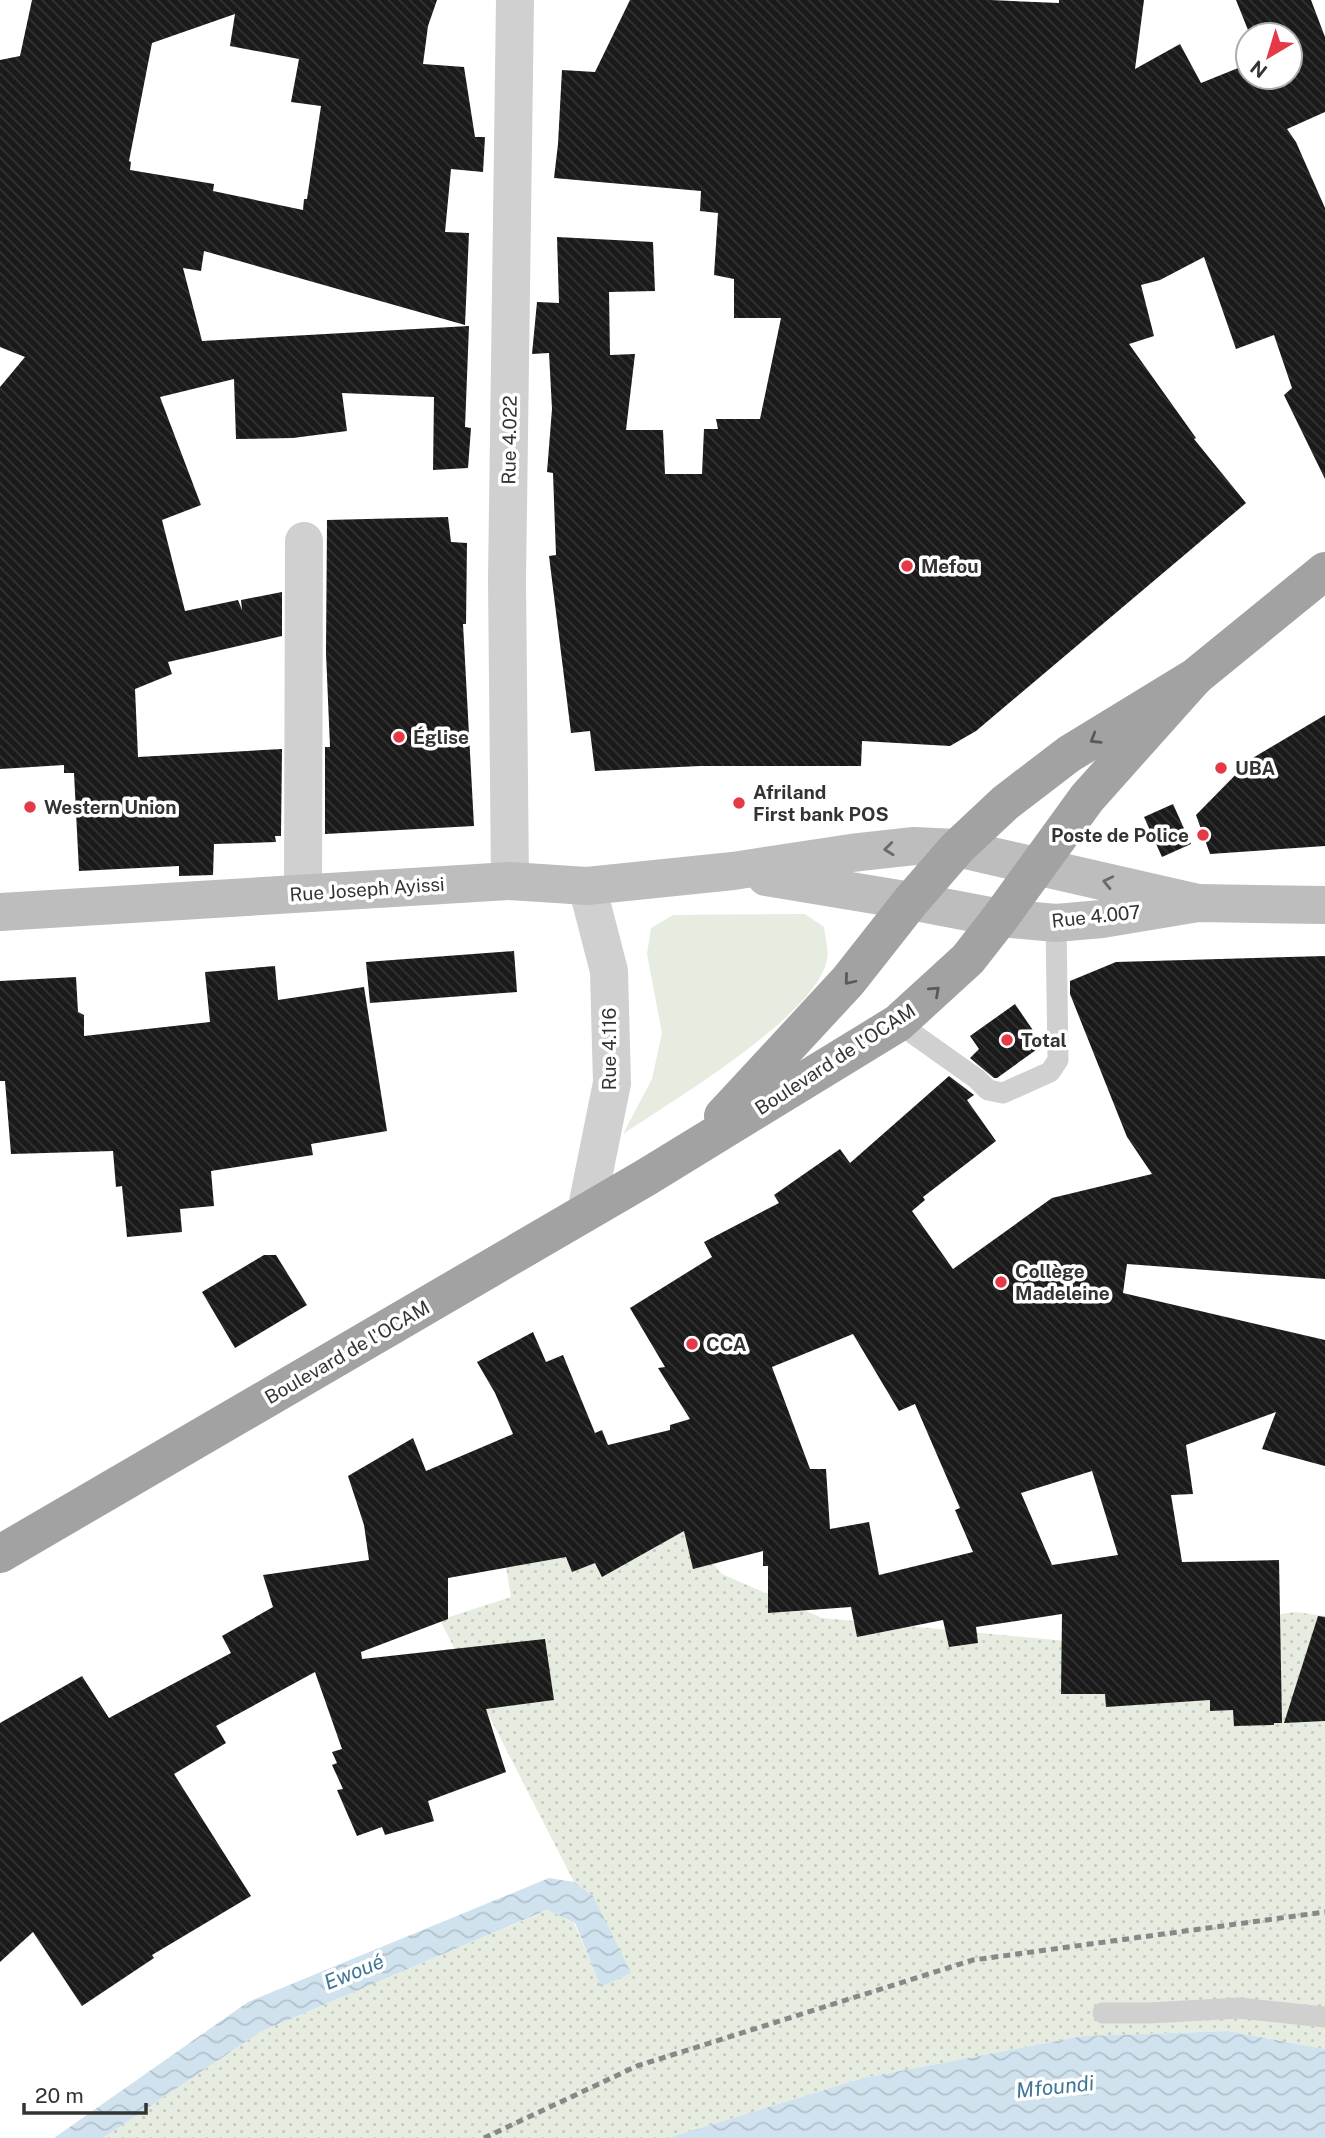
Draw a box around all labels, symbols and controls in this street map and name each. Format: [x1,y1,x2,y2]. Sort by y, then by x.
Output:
north arrow [1234,21,1304,91]
text: N [1246,56,1271,83]
street label: Rue 4.022 [497,395,521,485]
place label: Mefou [921,555,979,577]
marker: Mefou [899,558,915,574]
place label: Église [413,726,469,748]
marker: Église [391,729,407,745]
one-way arrow [1090,730,1103,743]
place label: UBA [1235,757,1276,779]
marker: UBA [1213,760,1229,776]
place label: Afriland First bank POS [753,781,889,825]
marker: Afriland First bank POS [731,795,747,811]
place label: Western Union [44,796,176,818]
marker: Western Union [22,799,38,815]
place label: Poste de Police [1051,824,1189,846]
marker: Poste de Police [1195,827,1211,843]
one-way arrow [883,841,895,856]
street label: Rue Joseph Ayissi [289,873,445,905]
one-way arrow [1102,876,1114,890]
street label: Rue 4.007 [1050,900,1142,932]
one-way arrow [845,971,857,984]
one-way arrow [927,986,940,999]
street label: Boulevard de l'OCAM [751,999,919,1119]
street label: Rue 4.116 [598,1008,620,1090]
place label: Total [1021,1029,1067,1051]
marker: Total [999,1032,1015,1048]
place label: Collège Madeleine [1015,1260,1110,1304]
marker: Collège Madeleine [993,1274,1009,1290]
street label: Boulevard de l'OCAM [261,1296,433,1408]
place label: CCA [706,1333,747,1355]
marker: CCA [684,1336,700,1352]
water label: Ewoué [320,1948,387,1995]
water label: Mfoundi [1015,2070,1095,2103]
scale bar [24,2072,147,2116]
text: 20 m [35,2083,84,2108]

